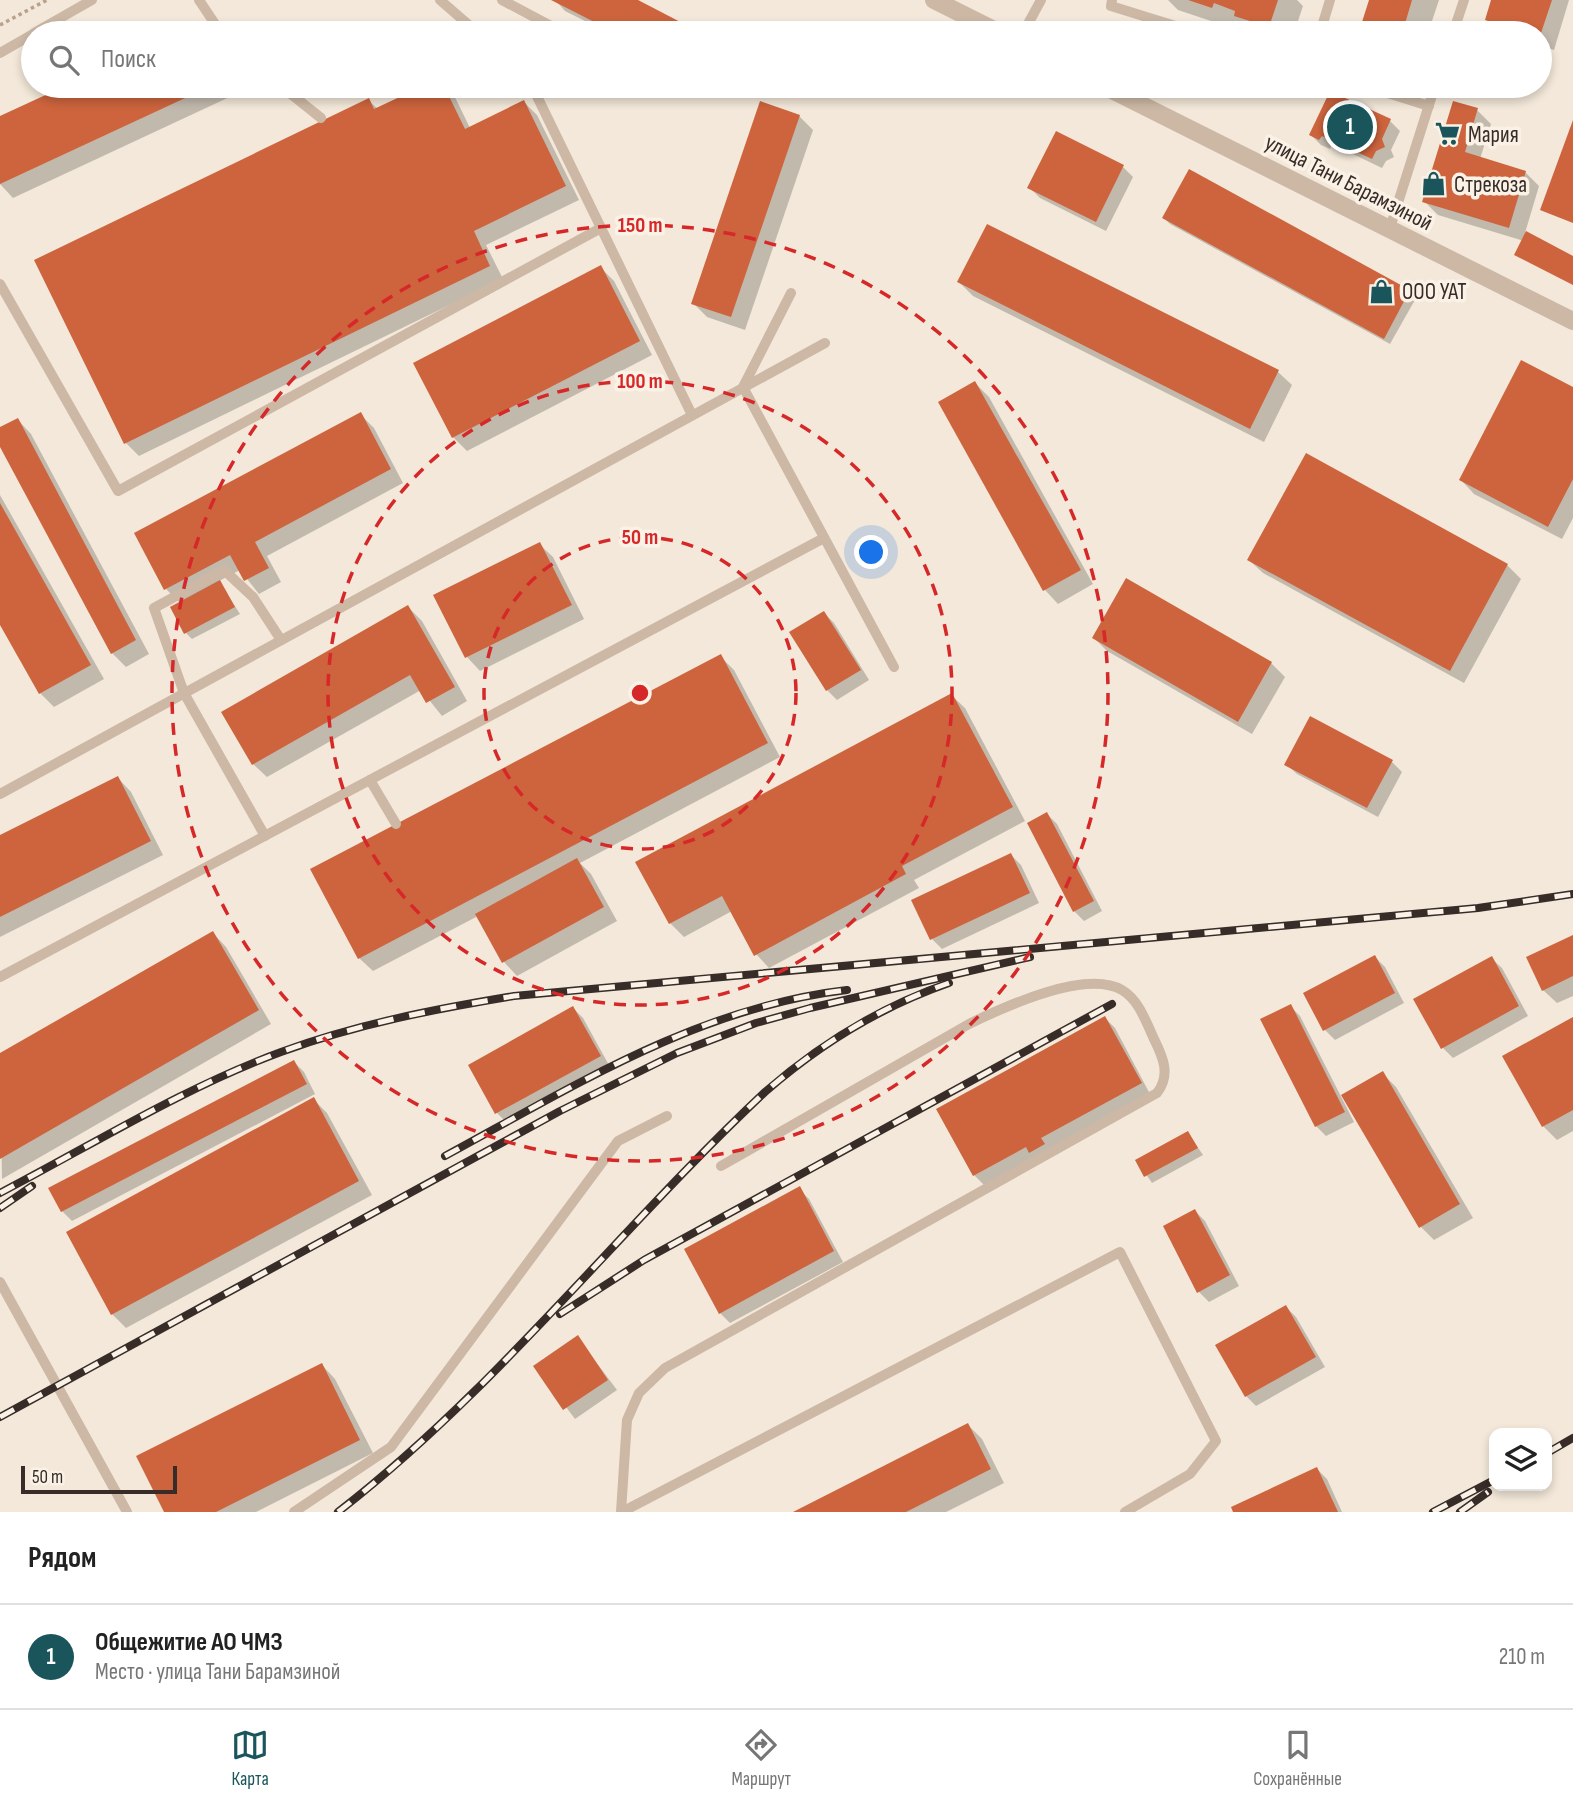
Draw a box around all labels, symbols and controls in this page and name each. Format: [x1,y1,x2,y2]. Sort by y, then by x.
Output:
search box [21,21,1552,98]
icon: search [45,41,83,79]
text: Поиск [101,44,156,75]
pin: 1 [1327,101,1373,153]
supermarket icon: Мария [1434,120,1462,148]
place label: Мария [1468,121,1519,149]
street label: улица Тани Барамзиной [1260,129,1437,237]
shop icon: Стрекоза [1420,170,1448,198]
place label: Стрекоза [1454,171,1527,199]
text: 150 m [618,213,662,238]
shop icon: ООО УАТ [1368,277,1396,305]
place label: ООО УАТ [1402,278,1467,306]
text: 100 m [617,369,663,394]
text: 50 m [622,525,658,550]
your location [854,535,888,569]
centre of rings [628,681,652,705]
map controls [1489,1428,1552,1491]
button: layers [1489,1428,1552,1491]
scale bar [21,1463,177,1495]
text: 50 m [32,1466,63,1489]
text: Рядом [28,1540,96,1576]
text: Общежитие АО ЧМЗ [95,1627,283,1658]
text: 1 [46,1643,56,1671]
text: 210 m [1499,1643,1545,1671]
text: Место · улица Тани Барамзиной [95,1658,340,1686]
tab: Карта [231,1726,269,1791]
tab: Маршрут [731,1726,791,1791]
tab: Сохранённые [1253,1726,1342,1791]

